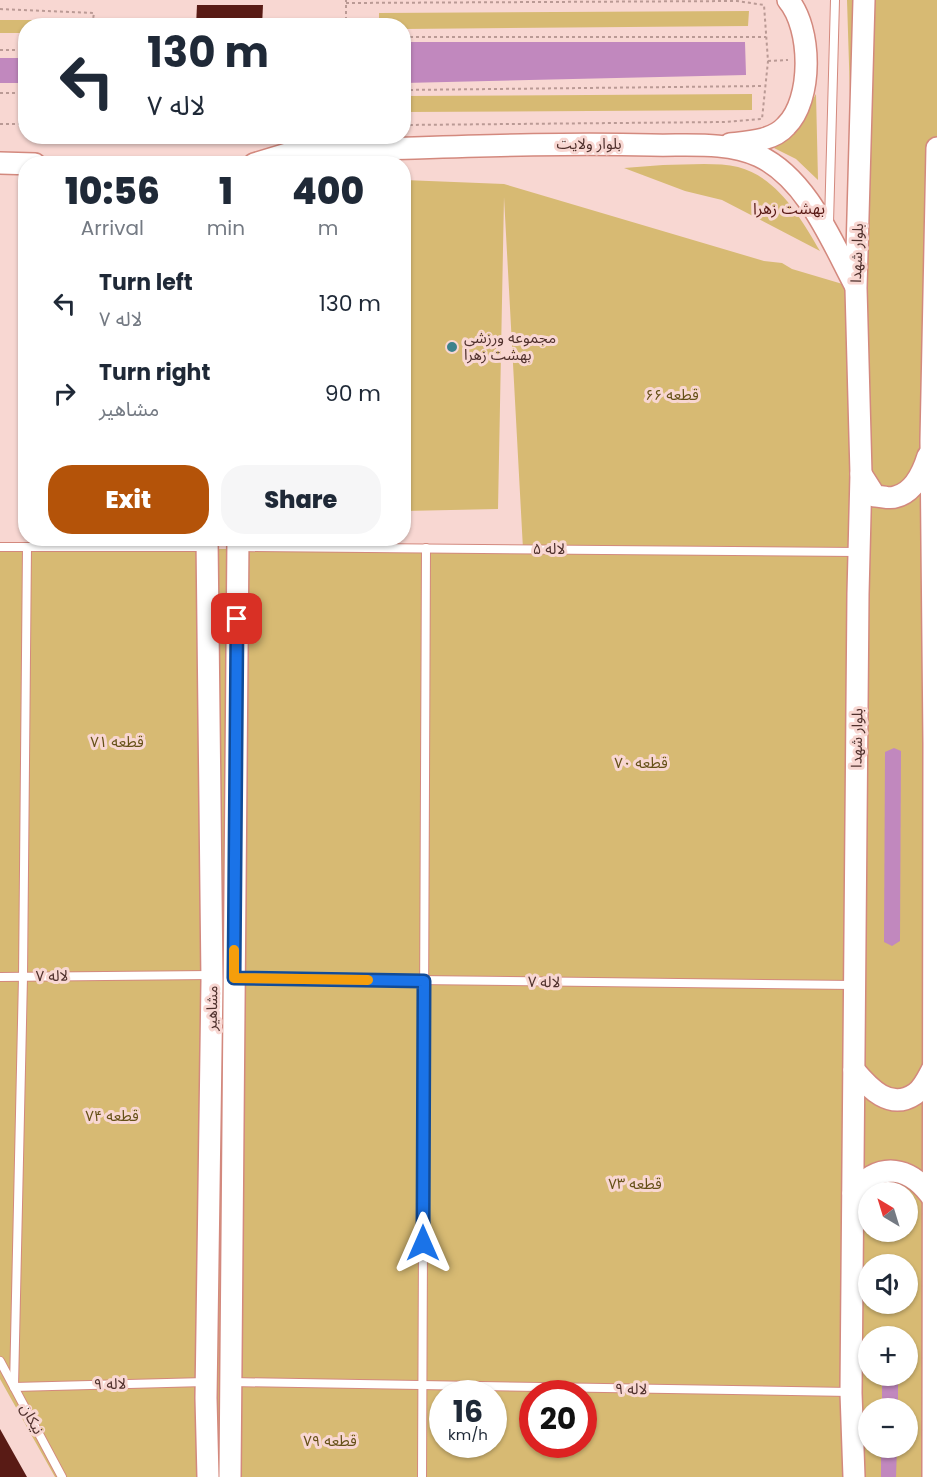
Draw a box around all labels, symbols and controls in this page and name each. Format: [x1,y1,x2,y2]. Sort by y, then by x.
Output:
text: 130 m [147,23,269,82]
icon: left [48,42,126,120]
text: لاله ۷ [147,87,206,124]
street label: بلوار ولایت [556,133,622,154]
text: 10:56 [65,166,160,217]
text: 1 [219,166,233,217]
text: 400 [292,166,364,217]
district label: بهشت زهرا [753,197,825,220]
text: Arrival [81,214,144,242]
text: min [207,214,245,242]
text: m [318,214,338,242]
street label: بلوار شهدا [845,223,868,283]
text: Turn left [99,267,193,298]
icon: left [48,287,81,320]
text: 130 m [319,288,381,319]
text: لاله ۷ [99,305,142,333]
place label: مجموعه ورزشی بهشت زهرا [464,327,556,365]
marker: مجموعه ورزشی بهشت زهرا [445,340,459,354]
text: Turn right [99,357,210,388]
icon: right [48,377,81,410]
text: 90 m [325,378,381,409]
park label: قطعه ۶۶ [645,384,699,405]
text: مشاهیر [99,395,159,423]
button: Exit [48,465,209,534]
button: Share [221,465,381,534]
street label: لاله ۵ [533,538,565,559]
pin [211,593,262,644]
icon: arrive [220,602,253,635]
street label: بلوار شهدا [845,708,868,768]
park label: قطعه ۷۱ [90,731,144,752]
park label: قطعه ۷۰ [614,752,668,773]
street label: لاله ۷ [36,965,68,986]
street label: لاله ۷ [528,971,560,992]
street label: مشاهیر [201,985,222,1032]
park label: قطعه ۷۴ [85,1105,139,1126]
park label: قطعه ۷۳ [608,1173,662,1194]
north arrow [858,1182,918,1242]
map controls [858,1182,918,1458]
position arrow [391,1211,455,1275]
button: sound [858,1254,918,1314]
button: + [858,1326,918,1386]
street label: لاله ۹ [94,1373,126,1394]
street label: لاله ۹ [615,1378,647,1399]
speed limit sign: 20 [519,1380,597,1458]
text: 16 [453,1390,483,1433]
button: − [858,1398,918,1458]
street label: نیکان [16,1400,49,1438]
text: km/h [448,1424,488,1445]
park label: قطعه ۷۹ [303,1430,357,1451]

